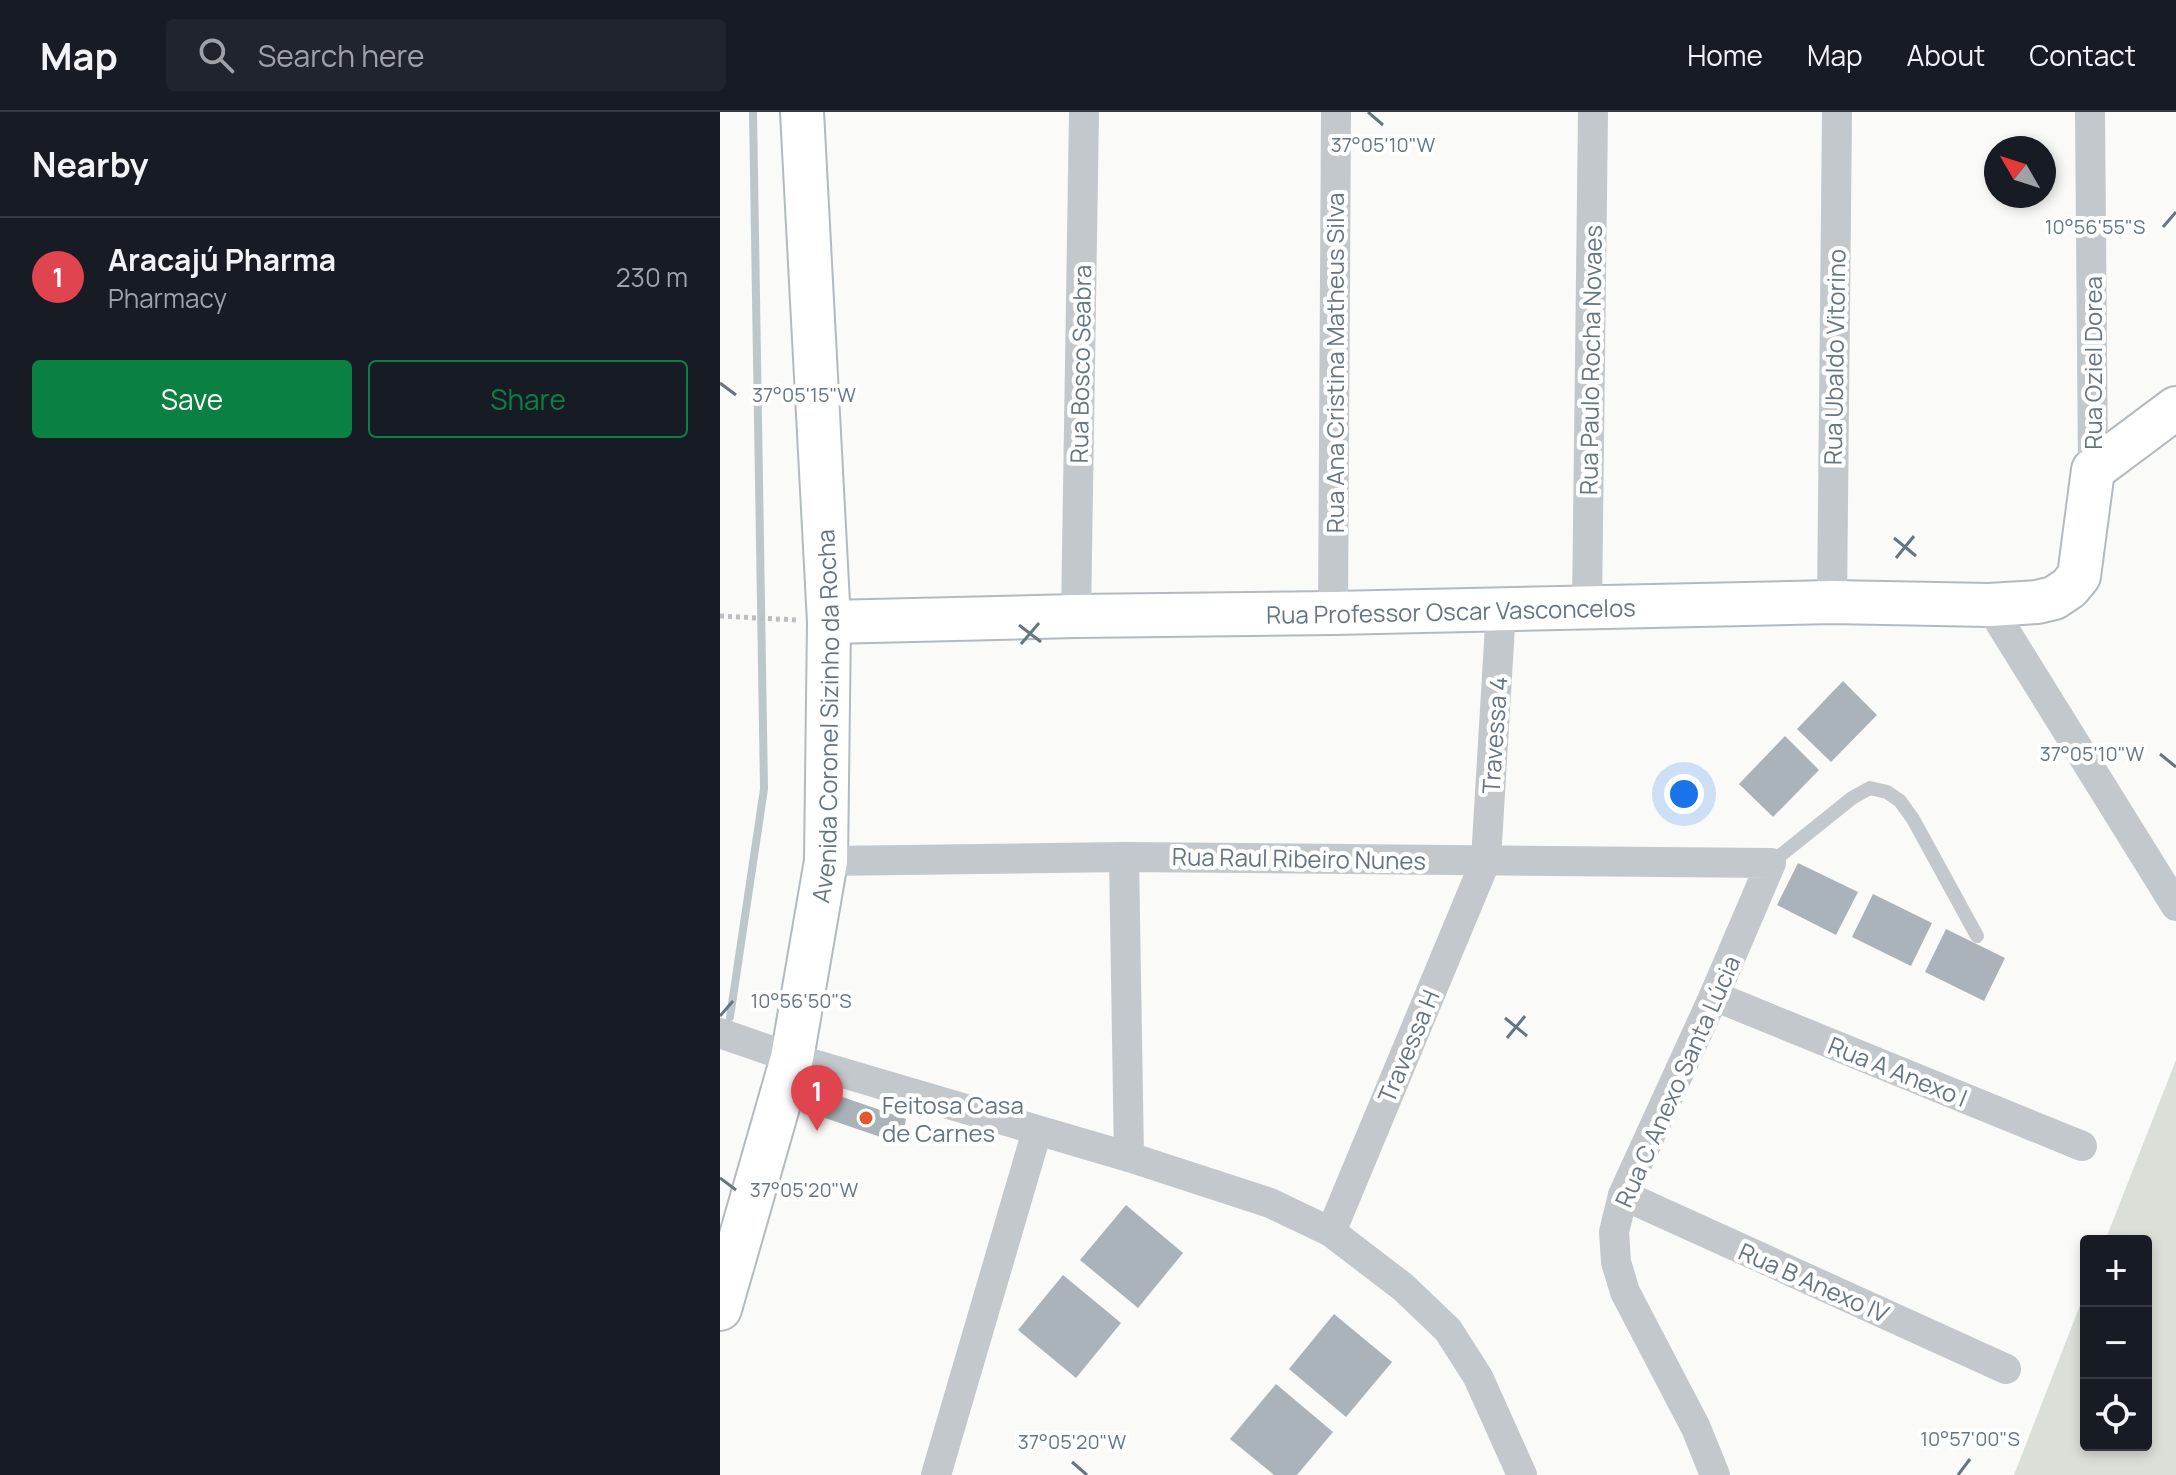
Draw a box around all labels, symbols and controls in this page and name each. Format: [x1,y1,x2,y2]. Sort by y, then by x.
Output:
search box [166,19,726,91]
text: Map [40,29,118,81]
icon: search [194,33,238,77]
text: Search here [258,35,425,76]
text: Home [1687,36,1763,74]
text: Map [1807,36,1863,74]
text: About [1907,36,1985,74]
text: Contact [2029,36,2136,74]
text: 37°05'10"W [1331,131,1436,158]
north arrow [1984,136,2056,208]
text: Nearby [32,141,148,187]
street label: Rua Ana Cristina Matheus Silva [1318,193,1351,533]
text: 10°56'55"S [2045,213,2145,240]
street label: Rua Paulo Rocha Novaes [1571,225,1609,495]
text: Aracajú Pharma [108,239,336,280]
street label: Rua Ubaldo Vitorino [1816,249,1852,465]
text: 1 [52,259,64,295]
text: 230 m [616,259,688,295]
street label: Rua Bosco Seabra [1062,264,1098,464]
street label: Rua Oziel Dorea [2076,276,2109,450]
text: Pharmacy [108,280,227,316]
button: Save [32,360,352,438]
button: Share [368,360,688,438]
text: 37°05'15"W [752,381,856,408]
street label: Avenida Coronel Sizinho da Rocha [803,529,846,905]
street label: Rua Professor Oscar Vasconcelos [1266,590,1636,630]
street label: Travessa 4 [1473,675,1515,795]
text: 37°05'10"W [2040,740,2145,767]
your location [1664,774,1704,814]
street label: Rua Raul Ribeiro Nunes [1172,839,1426,877]
street label: Rua C Anexo Santa Lúcia [1607,950,1747,1212]
street label: Travessa H [1369,984,1447,1108]
text: 10°56'50"S [750,987,852,1014]
street label: Rua A Anexo I [1824,1028,1972,1114]
pin: 1 [791,1065,843,1131]
place label: Feitosa Casa de Carnes [882,1088,1024,1149]
marker: Feitosa Casa de Carnes [857,1109,875,1127]
text: 37°05'20"W [750,1176,858,1203]
street label: Rua B Anexo IV [1734,1234,1895,1330]
map controls [2080,1235,2152,1451]
button: + [2080,1235,2152,1307]
button: − [2080,1307,2152,1379]
button: locate [2080,1379,2152,1451]
text: 10°57'00"S [1920,1425,2020,1452]
text: 37°05'20"W [1018,1428,1126,1455]

